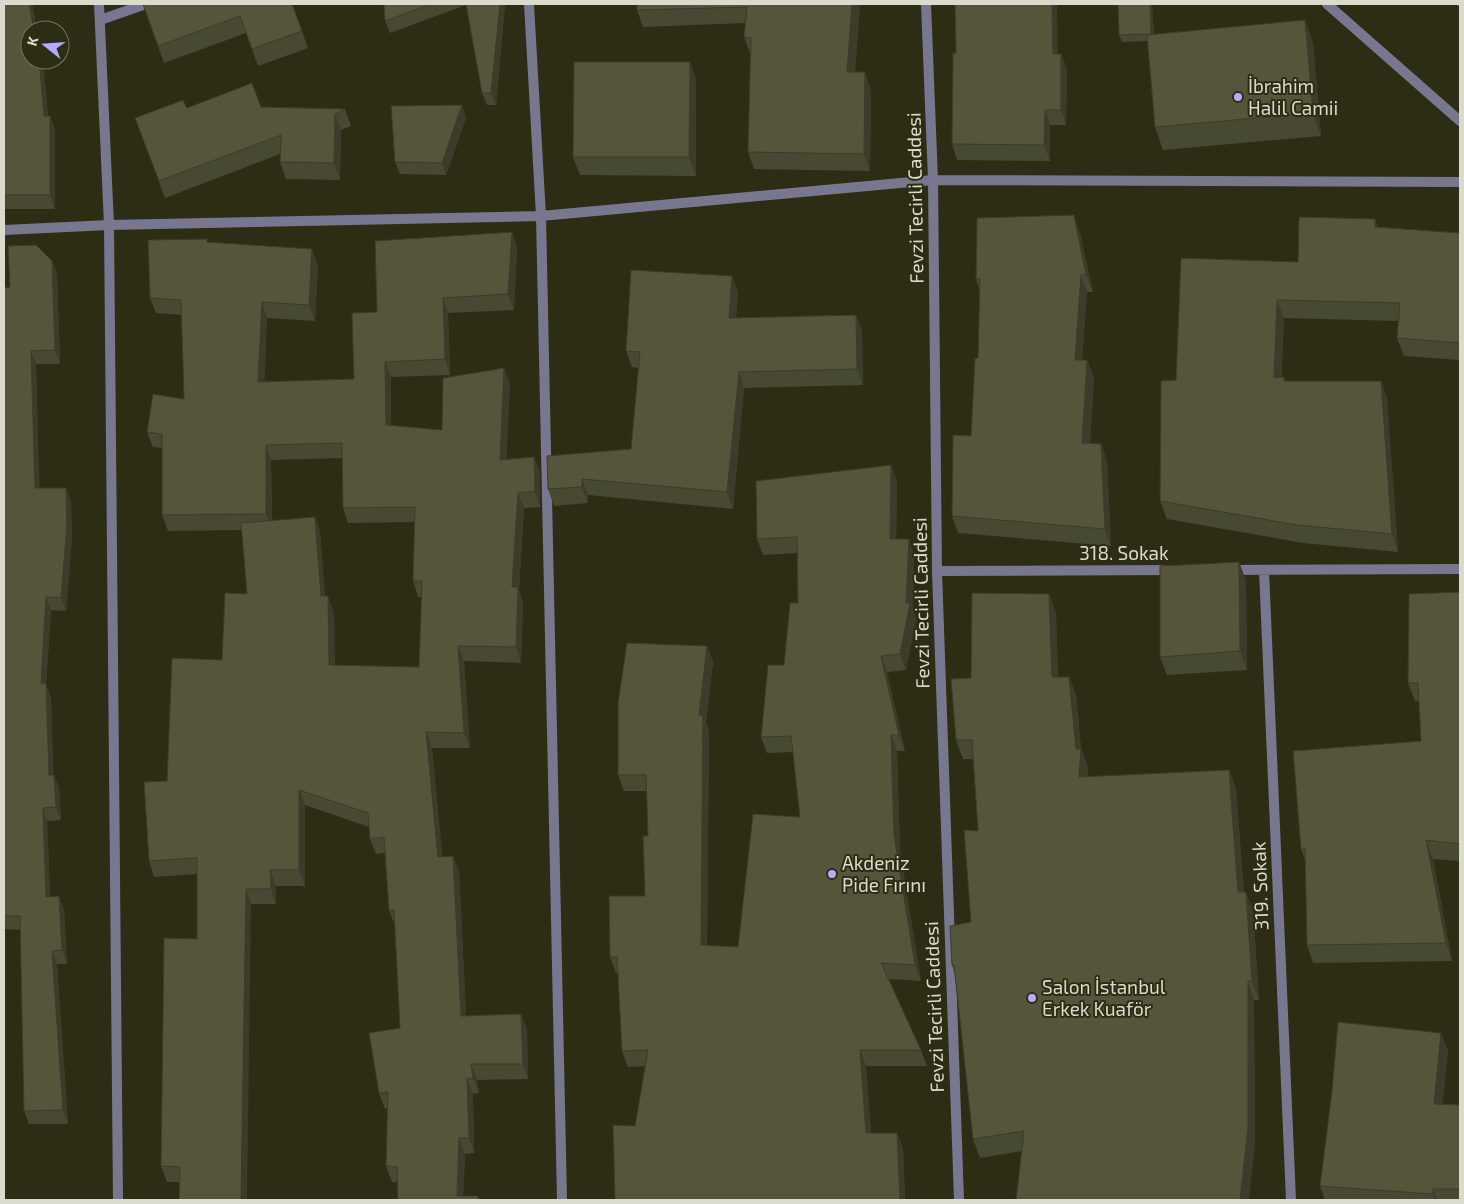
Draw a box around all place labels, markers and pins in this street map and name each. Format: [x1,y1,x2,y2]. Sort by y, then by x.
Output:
place label: İbrahim Halil Camii [1248,74,1338,119]
marker: İbrahim Halil Camii [1232,91,1244,103]
place label: Akdeniz Pide Fırını [842,851,926,896]
marker: Akdeniz Pide Fırını [826,868,838,880]
place label: Salon İstanbul Erkek Kuaför [1042,975,1166,1020]
marker: Salon İstanbul Erkek Kuaför [1026,992,1038,1004]

